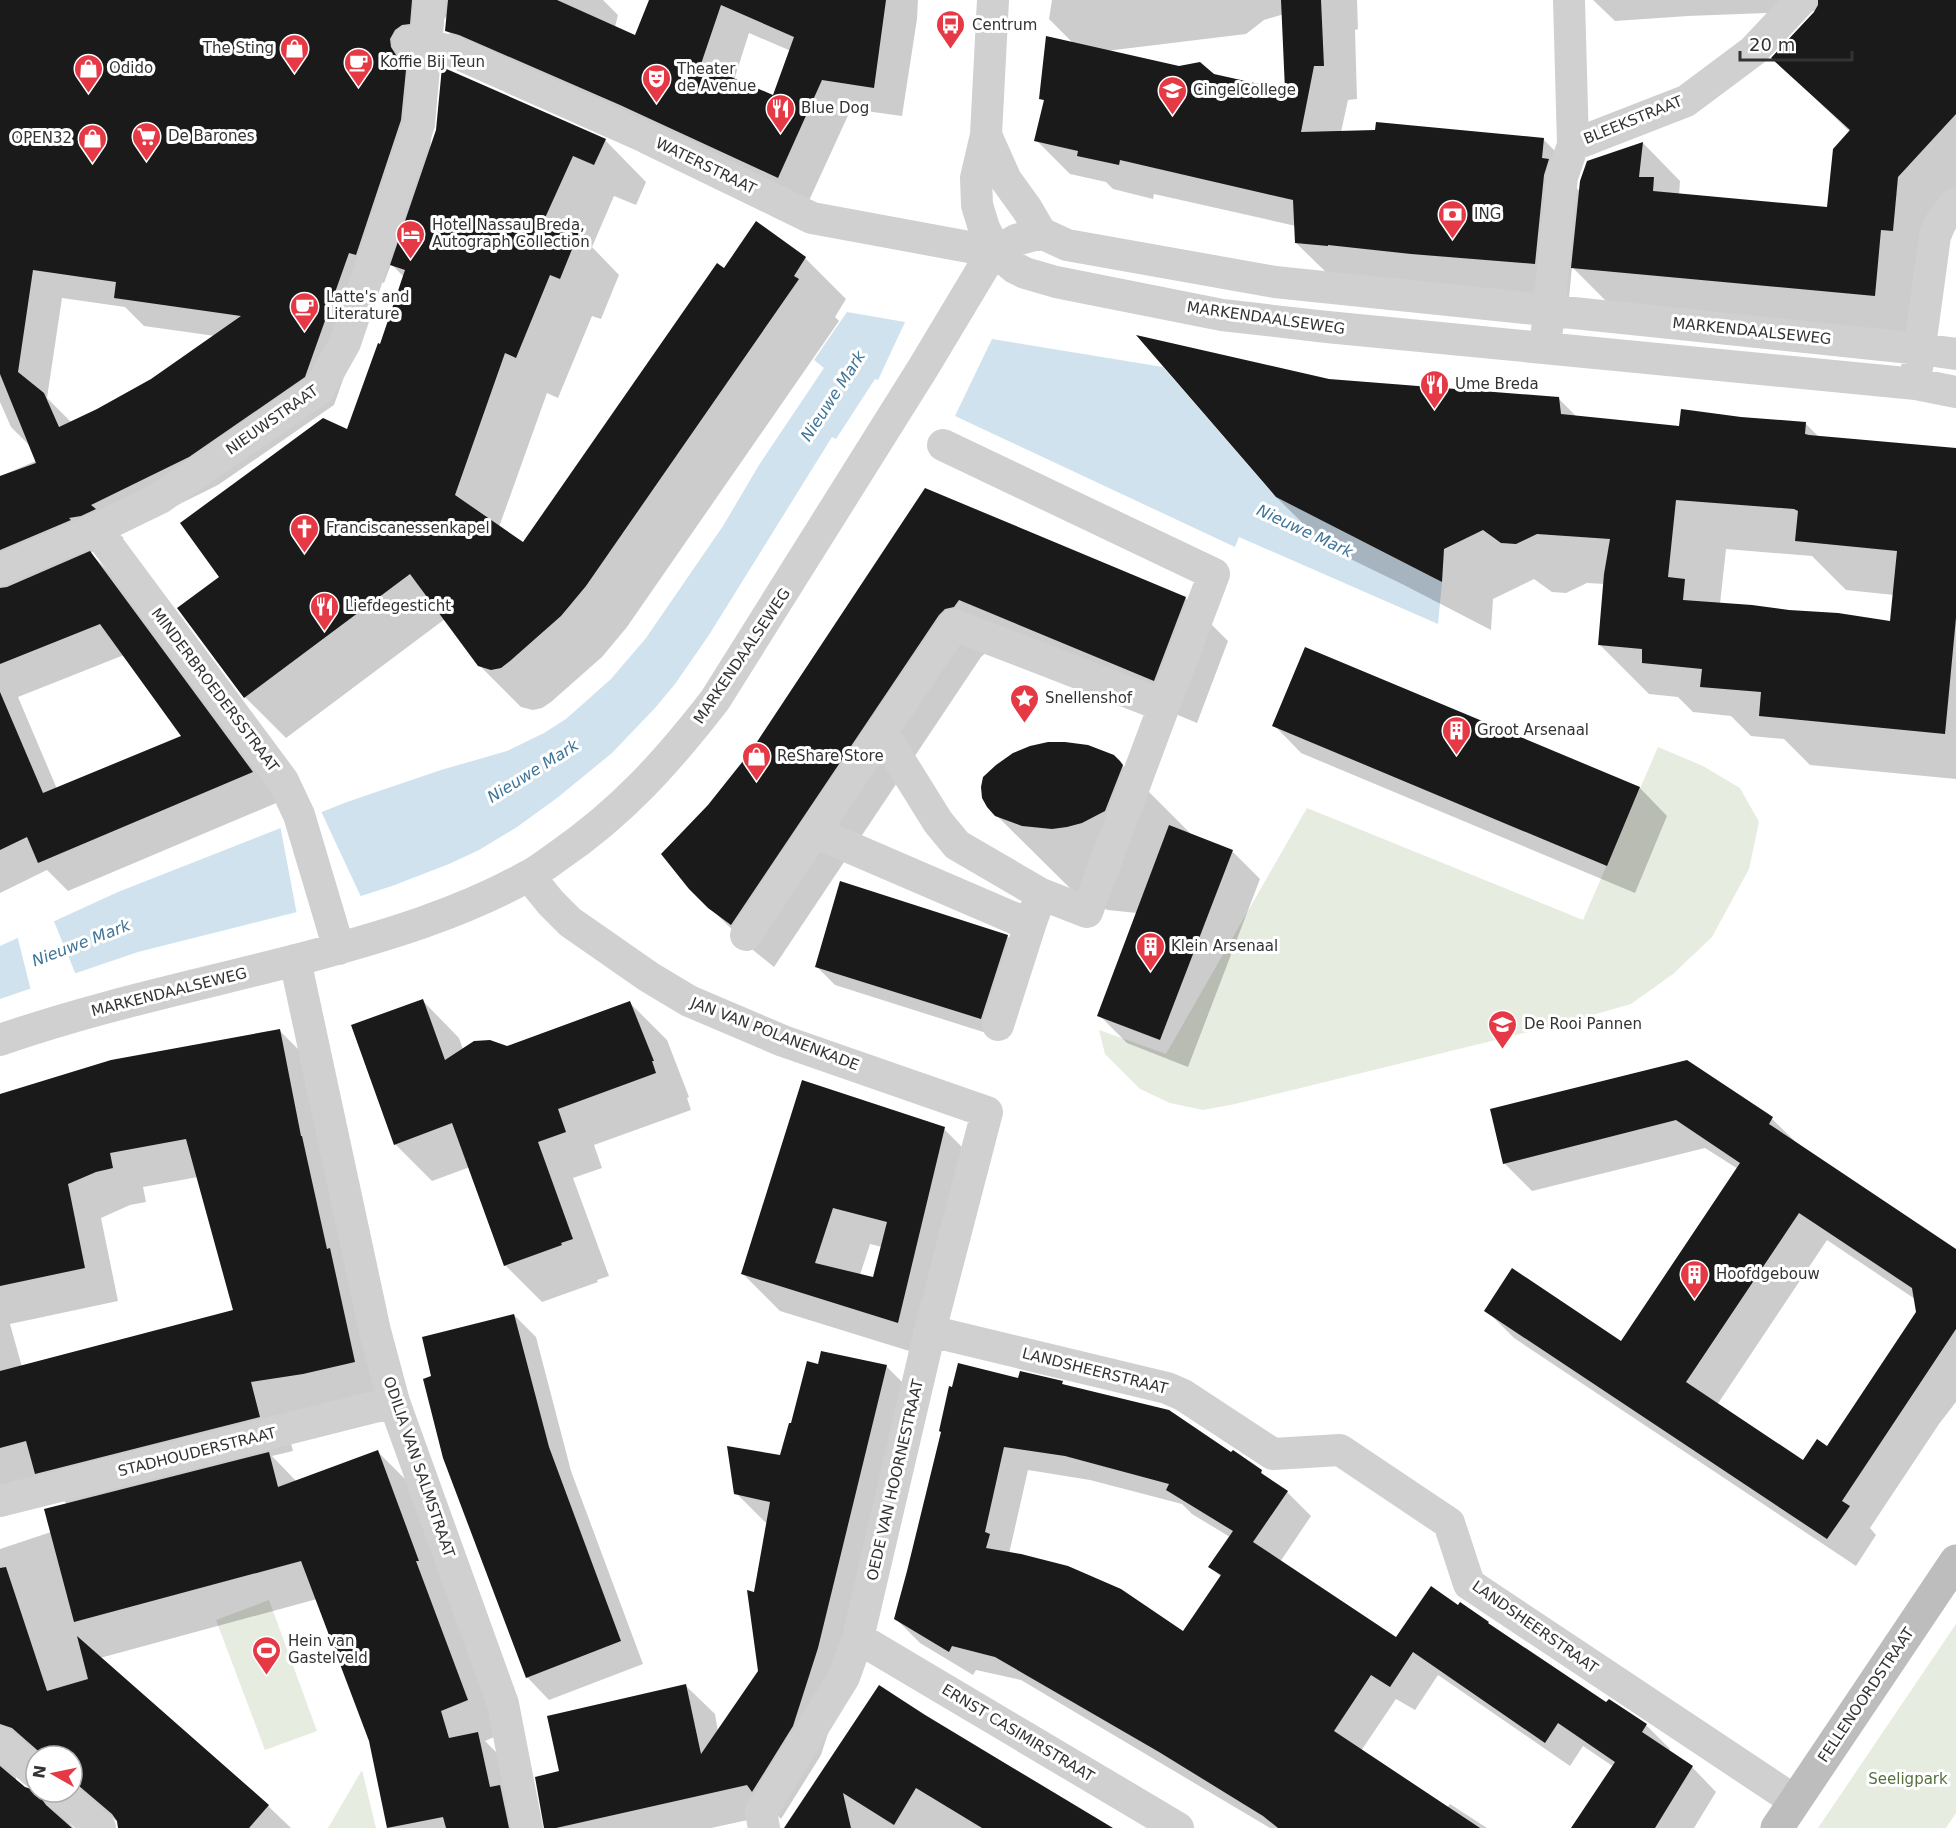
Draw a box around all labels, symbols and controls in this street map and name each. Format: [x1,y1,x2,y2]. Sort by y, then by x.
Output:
bus stop icon: Centrum [935,9,967,51]
place label: Centrum [972,16,1037,34]
scale bar [1740,24,1852,62]
shop icon: The Sting [279,32,311,74]
text: 20 m [1749,34,1795,55]
place label: The Sting [202,39,274,57]
cafe icon: Koffie Bij Teun [343,46,375,88]
shop icon: Odido [72,52,104,94]
place label: Koffie Bij Teun [380,53,485,71]
place label: Odido [109,59,153,77]
place label: Theater de Avenue [676,60,756,95]
theatre icon: Theater de Avenue [640,62,672,104]
school or university icon: CingelCollege [1156,74,1188,116]
place label: CingelCollege [1193,81,1296,99]
restaurant icon: Blue Dog [764,92,796,134]
street label: BLEEKSTRAAT [1581,92,1686,148]
place label: Blue Dog [801,99,869,117]
supermarket icon: De Barones [131,120,163,162]
shop icon: OPEN32 [77,122,109,164]
place label: De Barones [168,127,255,145]
place label: OPEN32 [11,129,72,147]
street label: WATERSTRAAT [653,134,760,198]
bank icon: ING [1437,198,1469,240]
place label: ING [1474,205,1501,223]
place label: Hotel Nassau Breda, Autograph Collection [432,216,590,251]
hotel icon: Hotel Nassau Breda, Autograph Collection [395,218,427,260]
place label: Latte's and Literature [326,288,409,323]
cafe icon: Latte's and Literature [289,290,321,332]
street label: MARKENDAALSEWEG [1186,298,1346,338]
street label: MARKENDAALSEWEG [1672,314,1832,348]
water label: Nieuwe Mark [797,347,870,445]
restaurant icon: Ume Breda [1418,368,1450,410]
place label: Ume Breda [1455,375,1539,393]
street label: NIEUWSTRAAT [222,381,322,458]
water label: Nieuwe Mark [1254,500,1357,562]
church icon: Franciscanessenkapel [289,512,321,554]
place label: Franciscanessenkapel [326,519,490,537]
street label: MARKENDAALSEWEG [690,585,794,727]
restaurant icon: Liefdegesticht [308,590,340,632]
place label: Liefdegesticht [345,597,451,615]
street label: MINDERBROEDERSSTRAAT [147,605,283,776]
place icon: Snellenshof [1008,682,1040,724]
place label: Snellenshof [1045,689,1133,707]
building icon: Groot Arsenaal [1440,714,1472,756]
place label: Groot Arsenaal [1477,721,1589,739]
water label: Nieuwe Mark [484,735,583,807]
shop icon: ReShare Store [740,740,772,782]
place label: ReShare Store [777,747,884,765]
water label: Nieuwe Mark [29,915,134,970]
building icon: Klein Arsenaal [1134,930,1166,972]
place label: Klein Arsenaal [1171,937,1278,955]
street label: MARKENDAALSEWEG [89,964,249,1020]
street label: JAN VAN POLANENKADE [687,993,862,1074]
school or university icon: De Rooi Pannen [1487,1008,1519,1050]
place label: De Rooi Pannen [1524,1015,1642,1033]
building icon: Hoofdgebouw [1679,1258,1711,1300]
place label: Hoofdgebouw [1716,1265,1820,1283]
street label: LANDSHEERSTRAAT [1020,1344,1170,1398]
street label: ODILIA VAN SALMSTRAAT [380,1374,459,1561]
street label: OEDE VAN HOORNESTRAAT [863,1377,927,1582]
street label: STADHOUDERSTRAAT [116,1423,279,1480]
street label: LANDSHEERSTRAAT [1469,1577,1602,1678]
street label: FELLENOORDSTRAAT [1814,1624,1918,1766]
place label: Hein van Gastelveld [288,1632,368,1667]
sports icon: Hein van Gastelveld [251,1634,283,1676]
street label: ERNST CASIMIRSTRAAT [939,1680,1098,1786]
north arrow [24,1744,84,1804]
text: N [29,1764,50,1780]
park label: Seeligpark [1868,1770,1948,1788]

